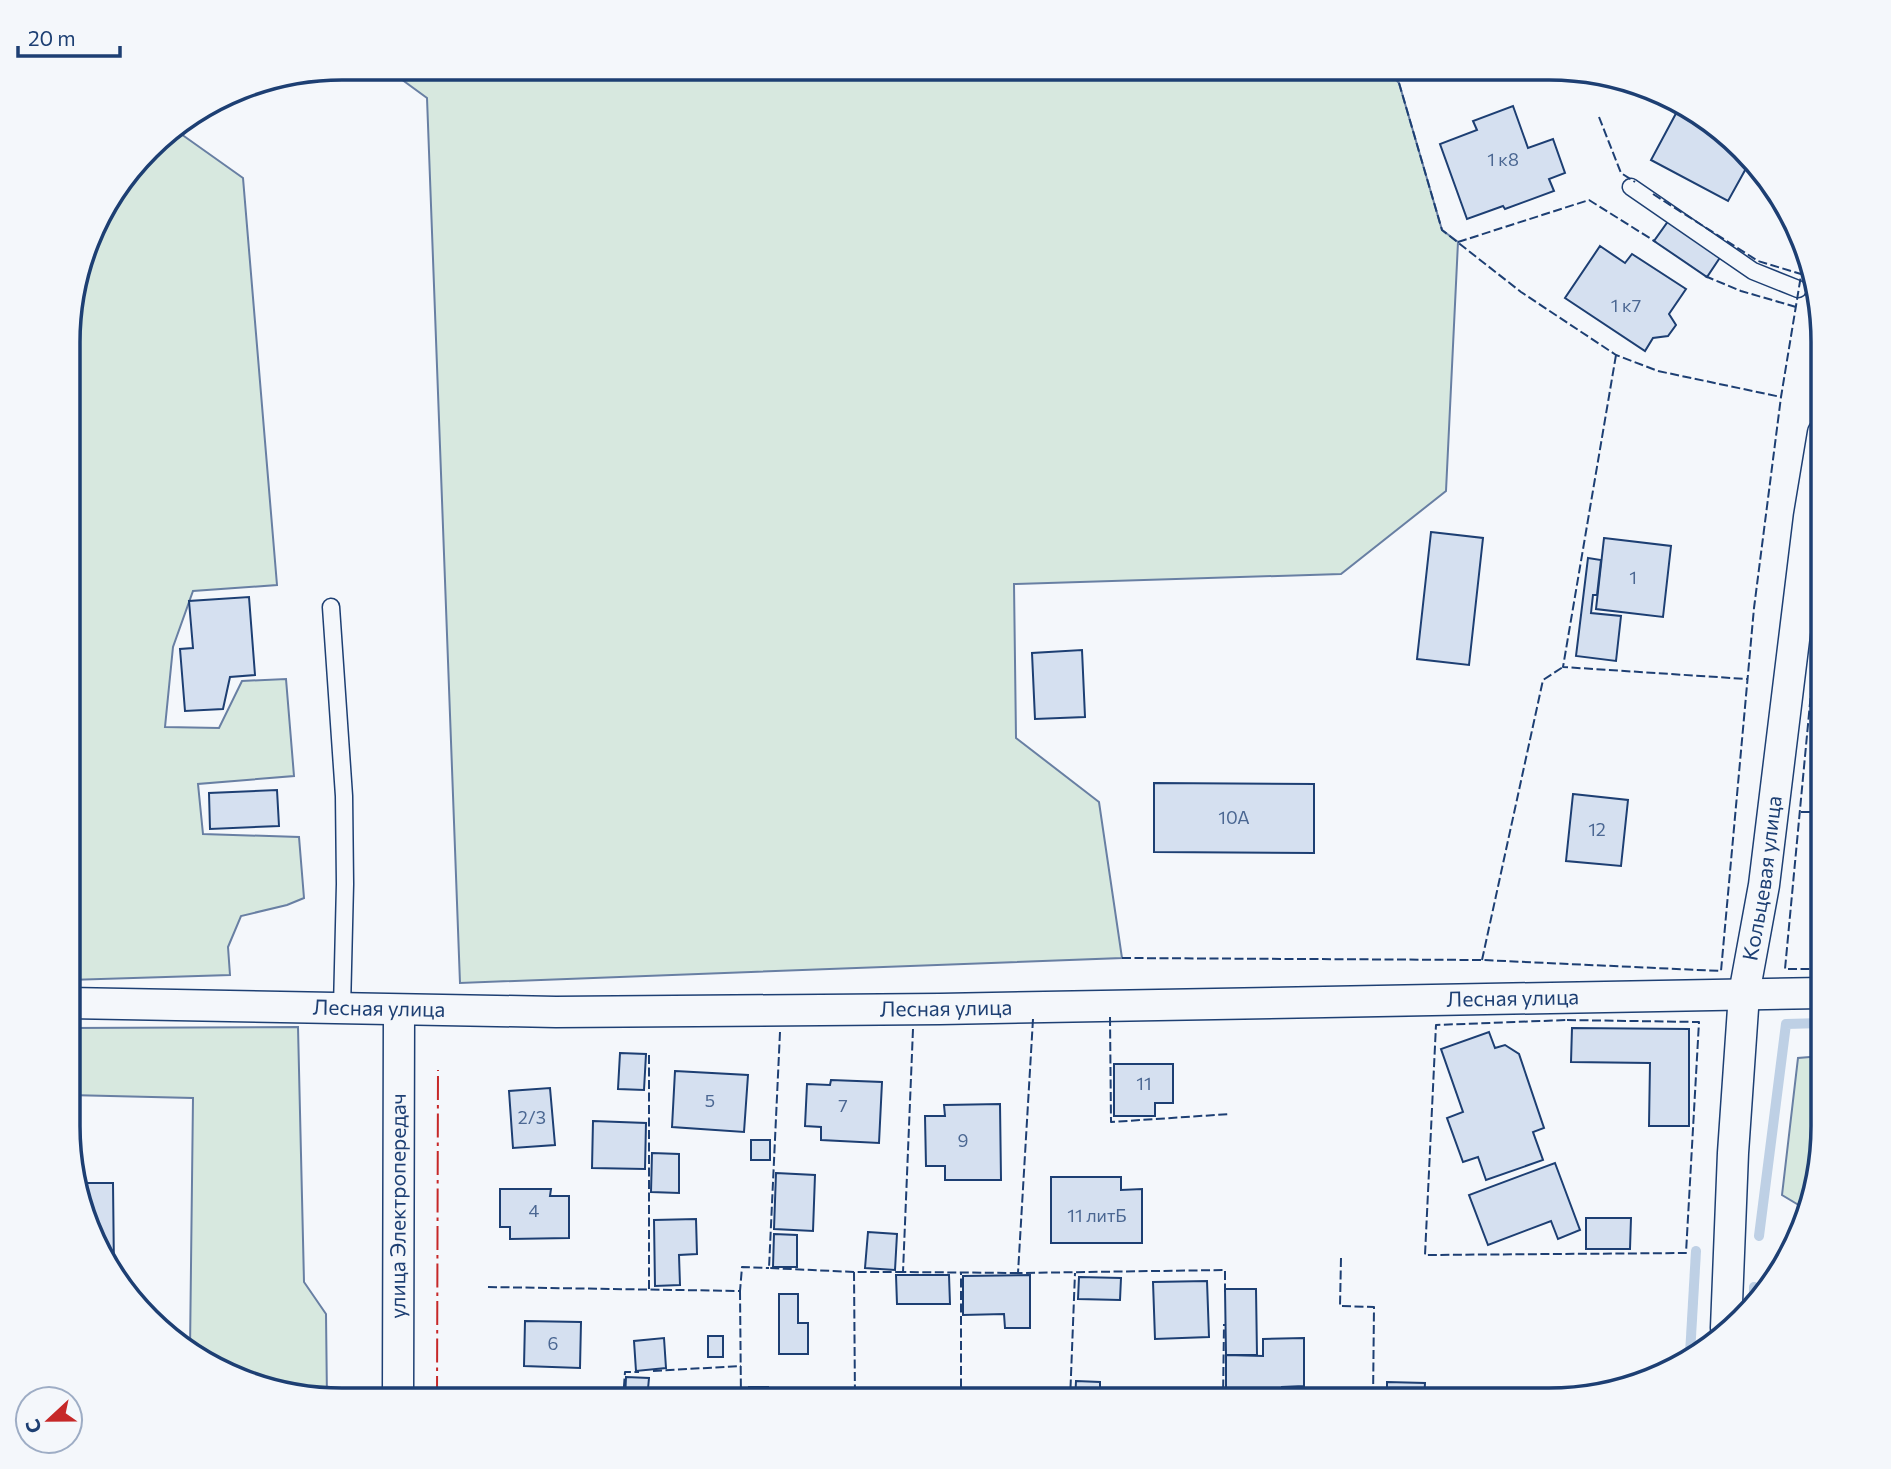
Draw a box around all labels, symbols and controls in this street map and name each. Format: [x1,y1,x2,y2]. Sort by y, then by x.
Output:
scale bar [18,14,119,58]
text: 20 m [28,25,76,50]
house number: 1 к8 [1487,148,1519,170]
house number: 1 к7 [1611,294,1641,316]
house number: 1 [1629,566,1637,588]
street label: Кольцевая улица [1736,794,1786,962]
house number: 10А [1218,806,1250,828]
house number: 12 [1588,818,1606,840]
street label: Лесная улица [1446,983,1579,1011]
street label: Лесная улица [312,994,446,1021]
street label: Лесная улица [879,994,1012,1020]
house number: 11 [1136,1072,1152,1094]
house number: 5 [705,1089,715,1111]
street label: улица Электропередач [384,1093,410,1319]
house number: 7 [838,1094,848,1116]
house number: 2/3 [518,1106,546,1128]
house number: 9 [958,1129,968,1151]
house number: 4 [529,1199,540,1221]
house number: 11 литБ [1067,1204,1127,1226]
house number: 6 [548,1332,558,1354]
north arrow [14,1385,84,1455]
text: С [20,1416,46,1437]

